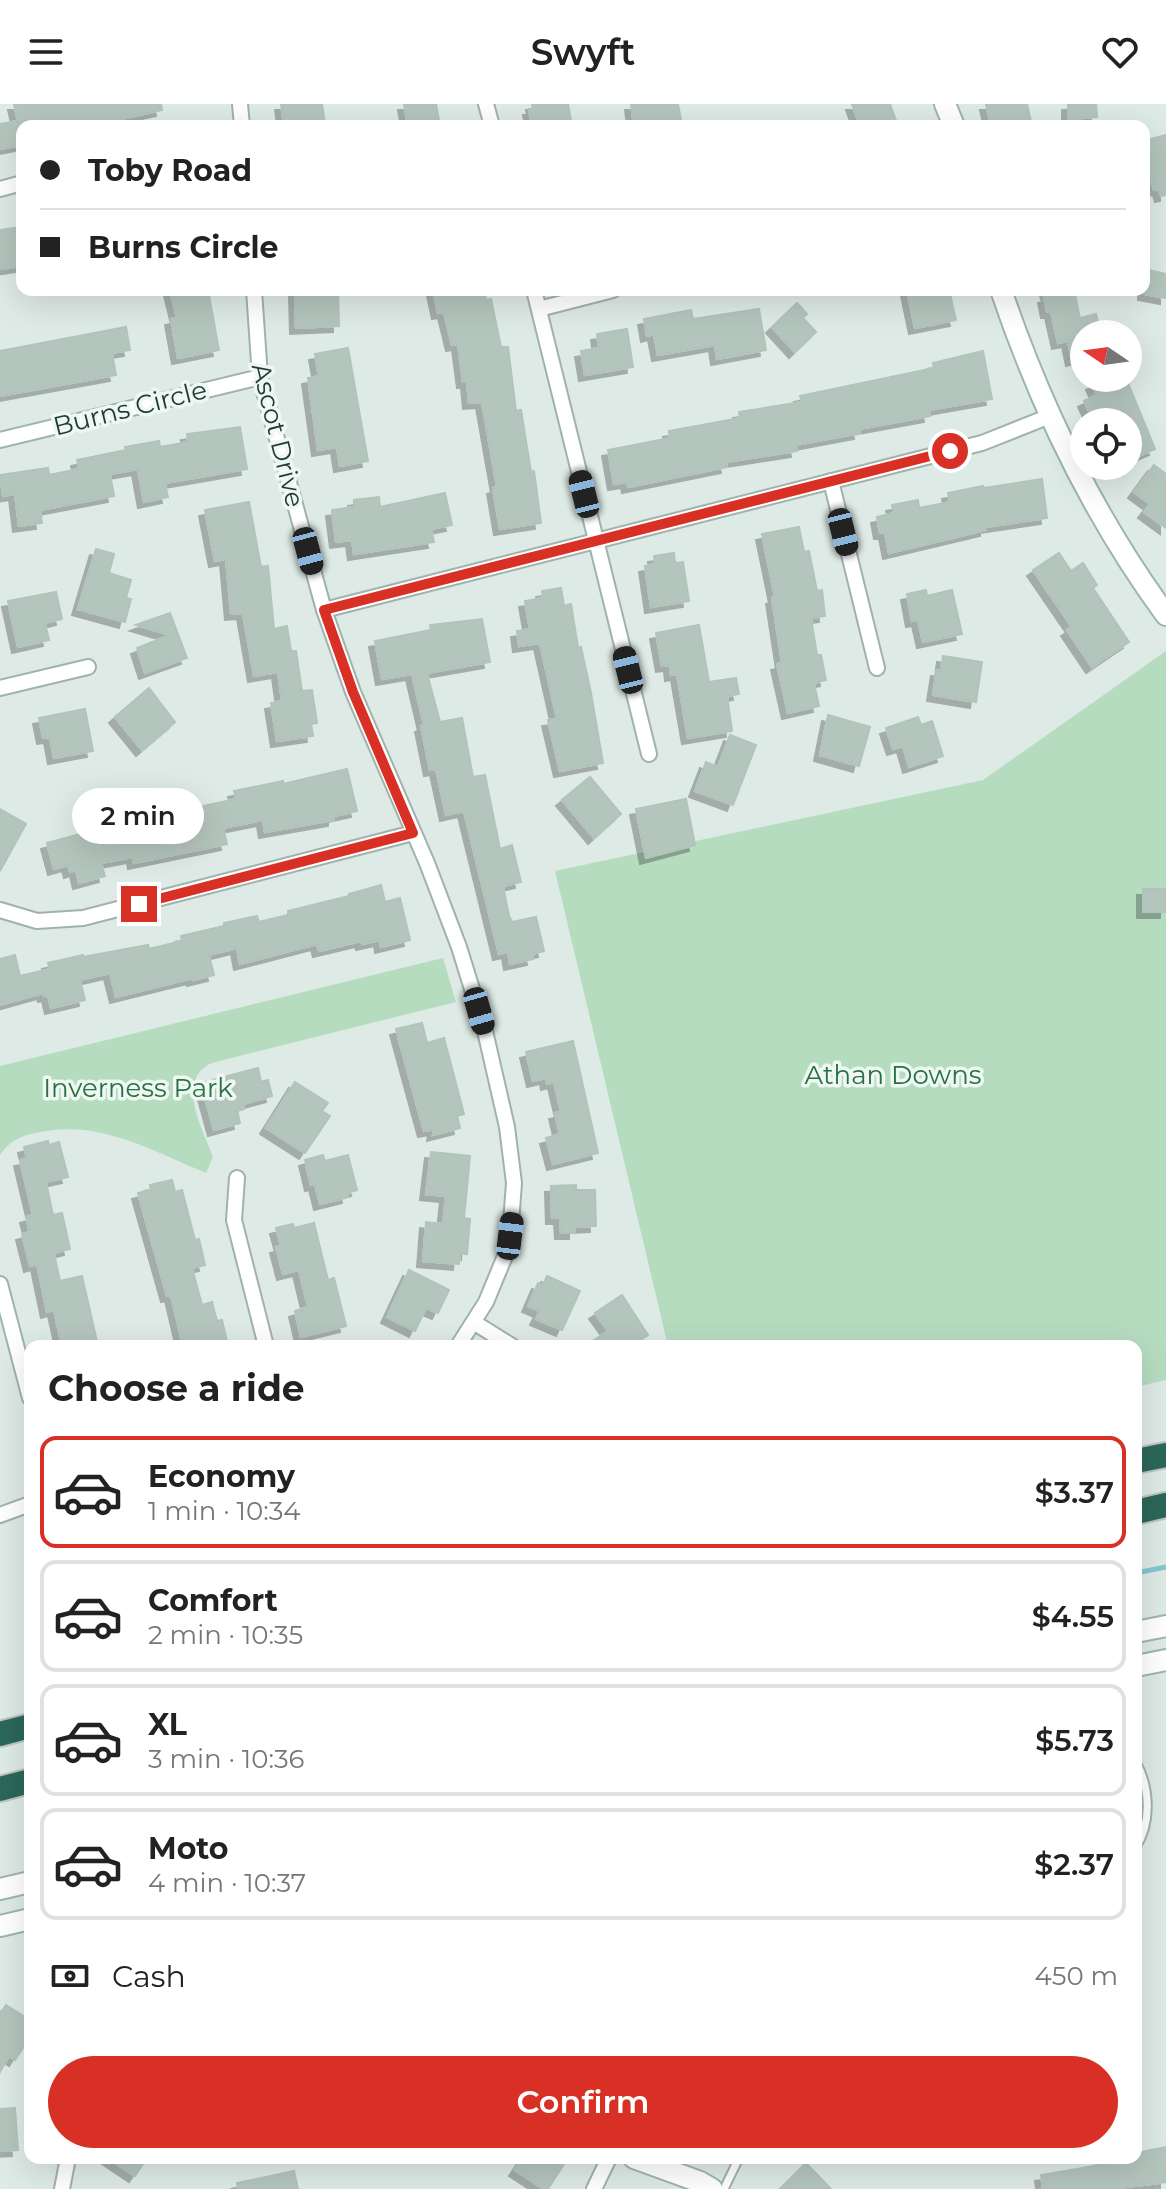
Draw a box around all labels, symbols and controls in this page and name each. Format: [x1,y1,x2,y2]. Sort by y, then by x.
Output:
icon: menu [24,30,68,74]
text: Swyft [531,30,635,74]
icon: heart [1098,30,1142,74]
text: Toby Road [88,152,252,189]
text: Burns Circle [88,229,279,266]
north arrow [1070,320,1142,392]
map controls [1070,320,1142,480]
street label: Ascot Drive [245,360,311,510]
street label: Burns Circle [50,373,210,443]
button: locate [1070,408,1142,480]
route start [932,433,968,469]
car [567,468,601,520]
car [826,506,860,558]
car [290,525,326,577]
car [611,644,645,696]
callout: 2 min [73,788,205,844]
text: 2 min [100,800,176,832]
route end [121,886,157,922]
car [461,985,497,1037]
park label: Athan Downs [805,1059,981,1091]
park label: Inverness Park [43,1072,233,1104]
car [495,1211,525,1261]
text: Choose a ride [48,1366,305,1410]
icon: car [52,1456,124,1528]
text: Economy [148,1458,295,1495]
text: $3.37 [1035,1474,1114,1511]
text: 1 min · 10:34 [148,1495,301,1527]
icon: car [52,1580,124,1652]
text: Comfort [148,1582,278,1619]
text: $4.55 [1032,1598,1114,1635]
text: 2 min · 10:35 [148,1619,303,1651]
icon: car [52,1704,124,1776]
text: XL [148,1706,187,1743]
text: $5.73 [1035,1722,1114,1759]
text: 3 min · 10:36 [148,1743,304,1775]
icon: car [52,1828,124,1900]
text: Moto [148,1830,229,1867]
text: $2.37 [1034,1846,1114,1883]
text: 4 min · 10:37 [148,1867,306,1899]
icon: cash [48,1954,92,1998]
text: Cash [112,1958,186,1995]
text: 450 m [1035,1960,1118,1992]
button: Confirm [48,2056,1118,2148]

